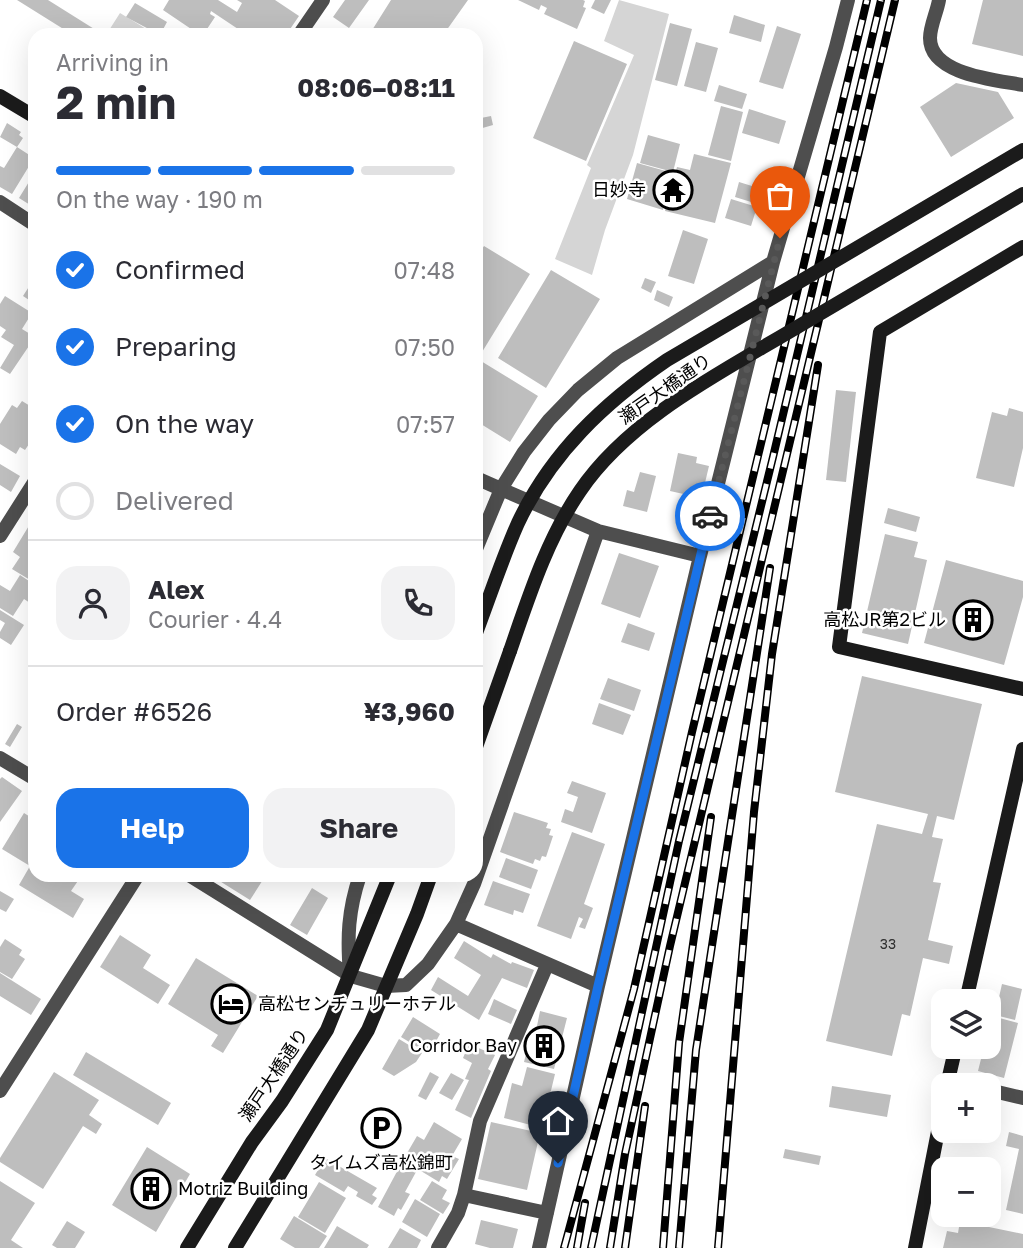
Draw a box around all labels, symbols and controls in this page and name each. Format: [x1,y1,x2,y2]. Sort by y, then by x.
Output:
text: Arriving in [56,48,169,76]
text: 08:06–08:11 [297,72,455,103]
text: 2 min [56,74,176,129]
pin [750,166,810,238]
temple icon: 日妙寺 [652,169,694,211]
icon: bag [761,177,799,215]
place label: 日妙寺 [592,178,646,200]
text: On the way · 190 m [56,185,263,213]
icon: check [56,251,94,289]
text: Confirmed [115,254,245,285]
text: 07:48 [394,256,455,284]
icon: check [56,328,94,366]
text: Preparing [115,331,237,362]
text: 07:50 [394,333,455,361]
street label: 瀬戸大橋通り [614,348,715,428]
icon: check [56,405,94,443]
text: On the way [115,408,254,439]
text: 07:57 [396,410,455,438]
courier [675,481,745,551]
text: Delivered [115,485,234,516]
icon: car [691,497,729,535]
button: person [56,566,130,640]
button: phone [381,566,455,640]
text: Alex [148,574,205,605]
building icon: 高松JR第2ビル [952,599,994,641]
text: Courier · 4.4 [148,605,282,633]
place label: 高松JR第2ビル [823,608,946,630]
text: Order #6526 [56,696,212,727]
text: ¥3,960 [364,696,455,727]
button: Help [56,788,249,868]
button: Share [263,788,455,868]
house number: 33 [880,935,896,952]
hotel icon: 高松センチュリーホテル [210,983,252,1025]
map controls [931,989,1001,1227]
button: layers [931,989,1001,1059]
place label: 高松センチュリーホテル [258,992,456,1014]
street label: 瀬戸大橋通り [234,1024,312,1125]
building icon: Corridor Bay [523,1025,565,1067]
place label: Corridor Bay [410,1034,517,1056]
button: + [931,1073,1001,1143]
pin [528,1091,588,1163]
icon: home [539,1102,577,1140]
parking icon: タイムズ高松錦町 [360,1107,402,1149]
place label: タイムズ高松錦町 [309,1151,453,1173]
button: − [931,1157,1001,1227]
building icon: Motriz Building [130,1168,172,1210]
place label: Motriz Building [178,1177,308,1199]

